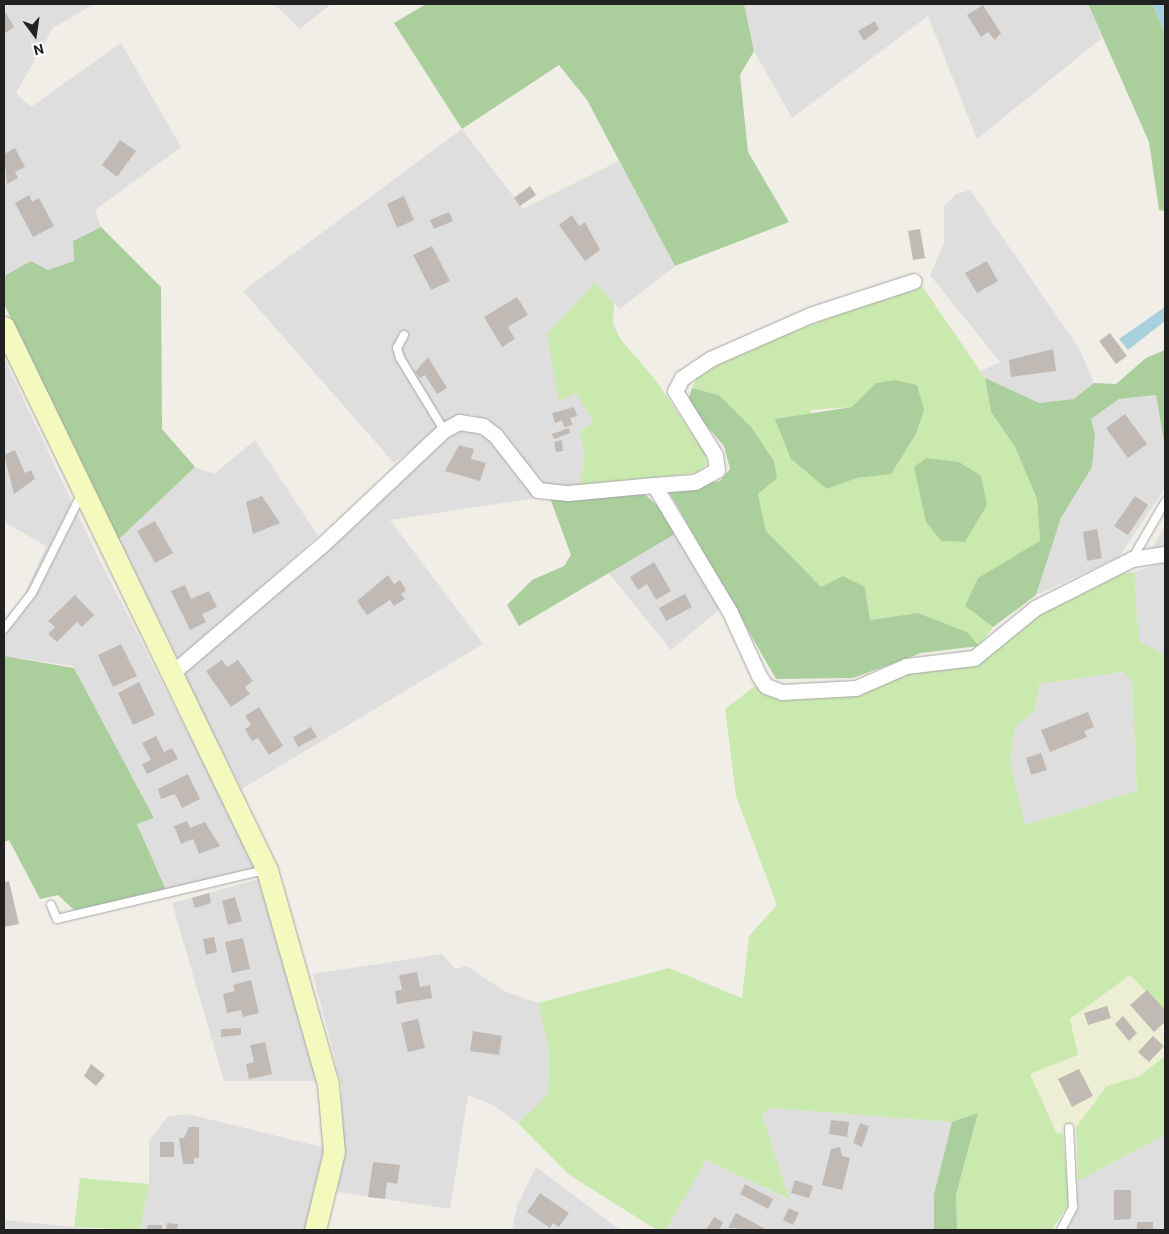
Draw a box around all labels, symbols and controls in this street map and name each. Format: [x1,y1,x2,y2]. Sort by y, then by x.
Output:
north arrow [10,10,60,60]
text: N [32,41,45,59]

